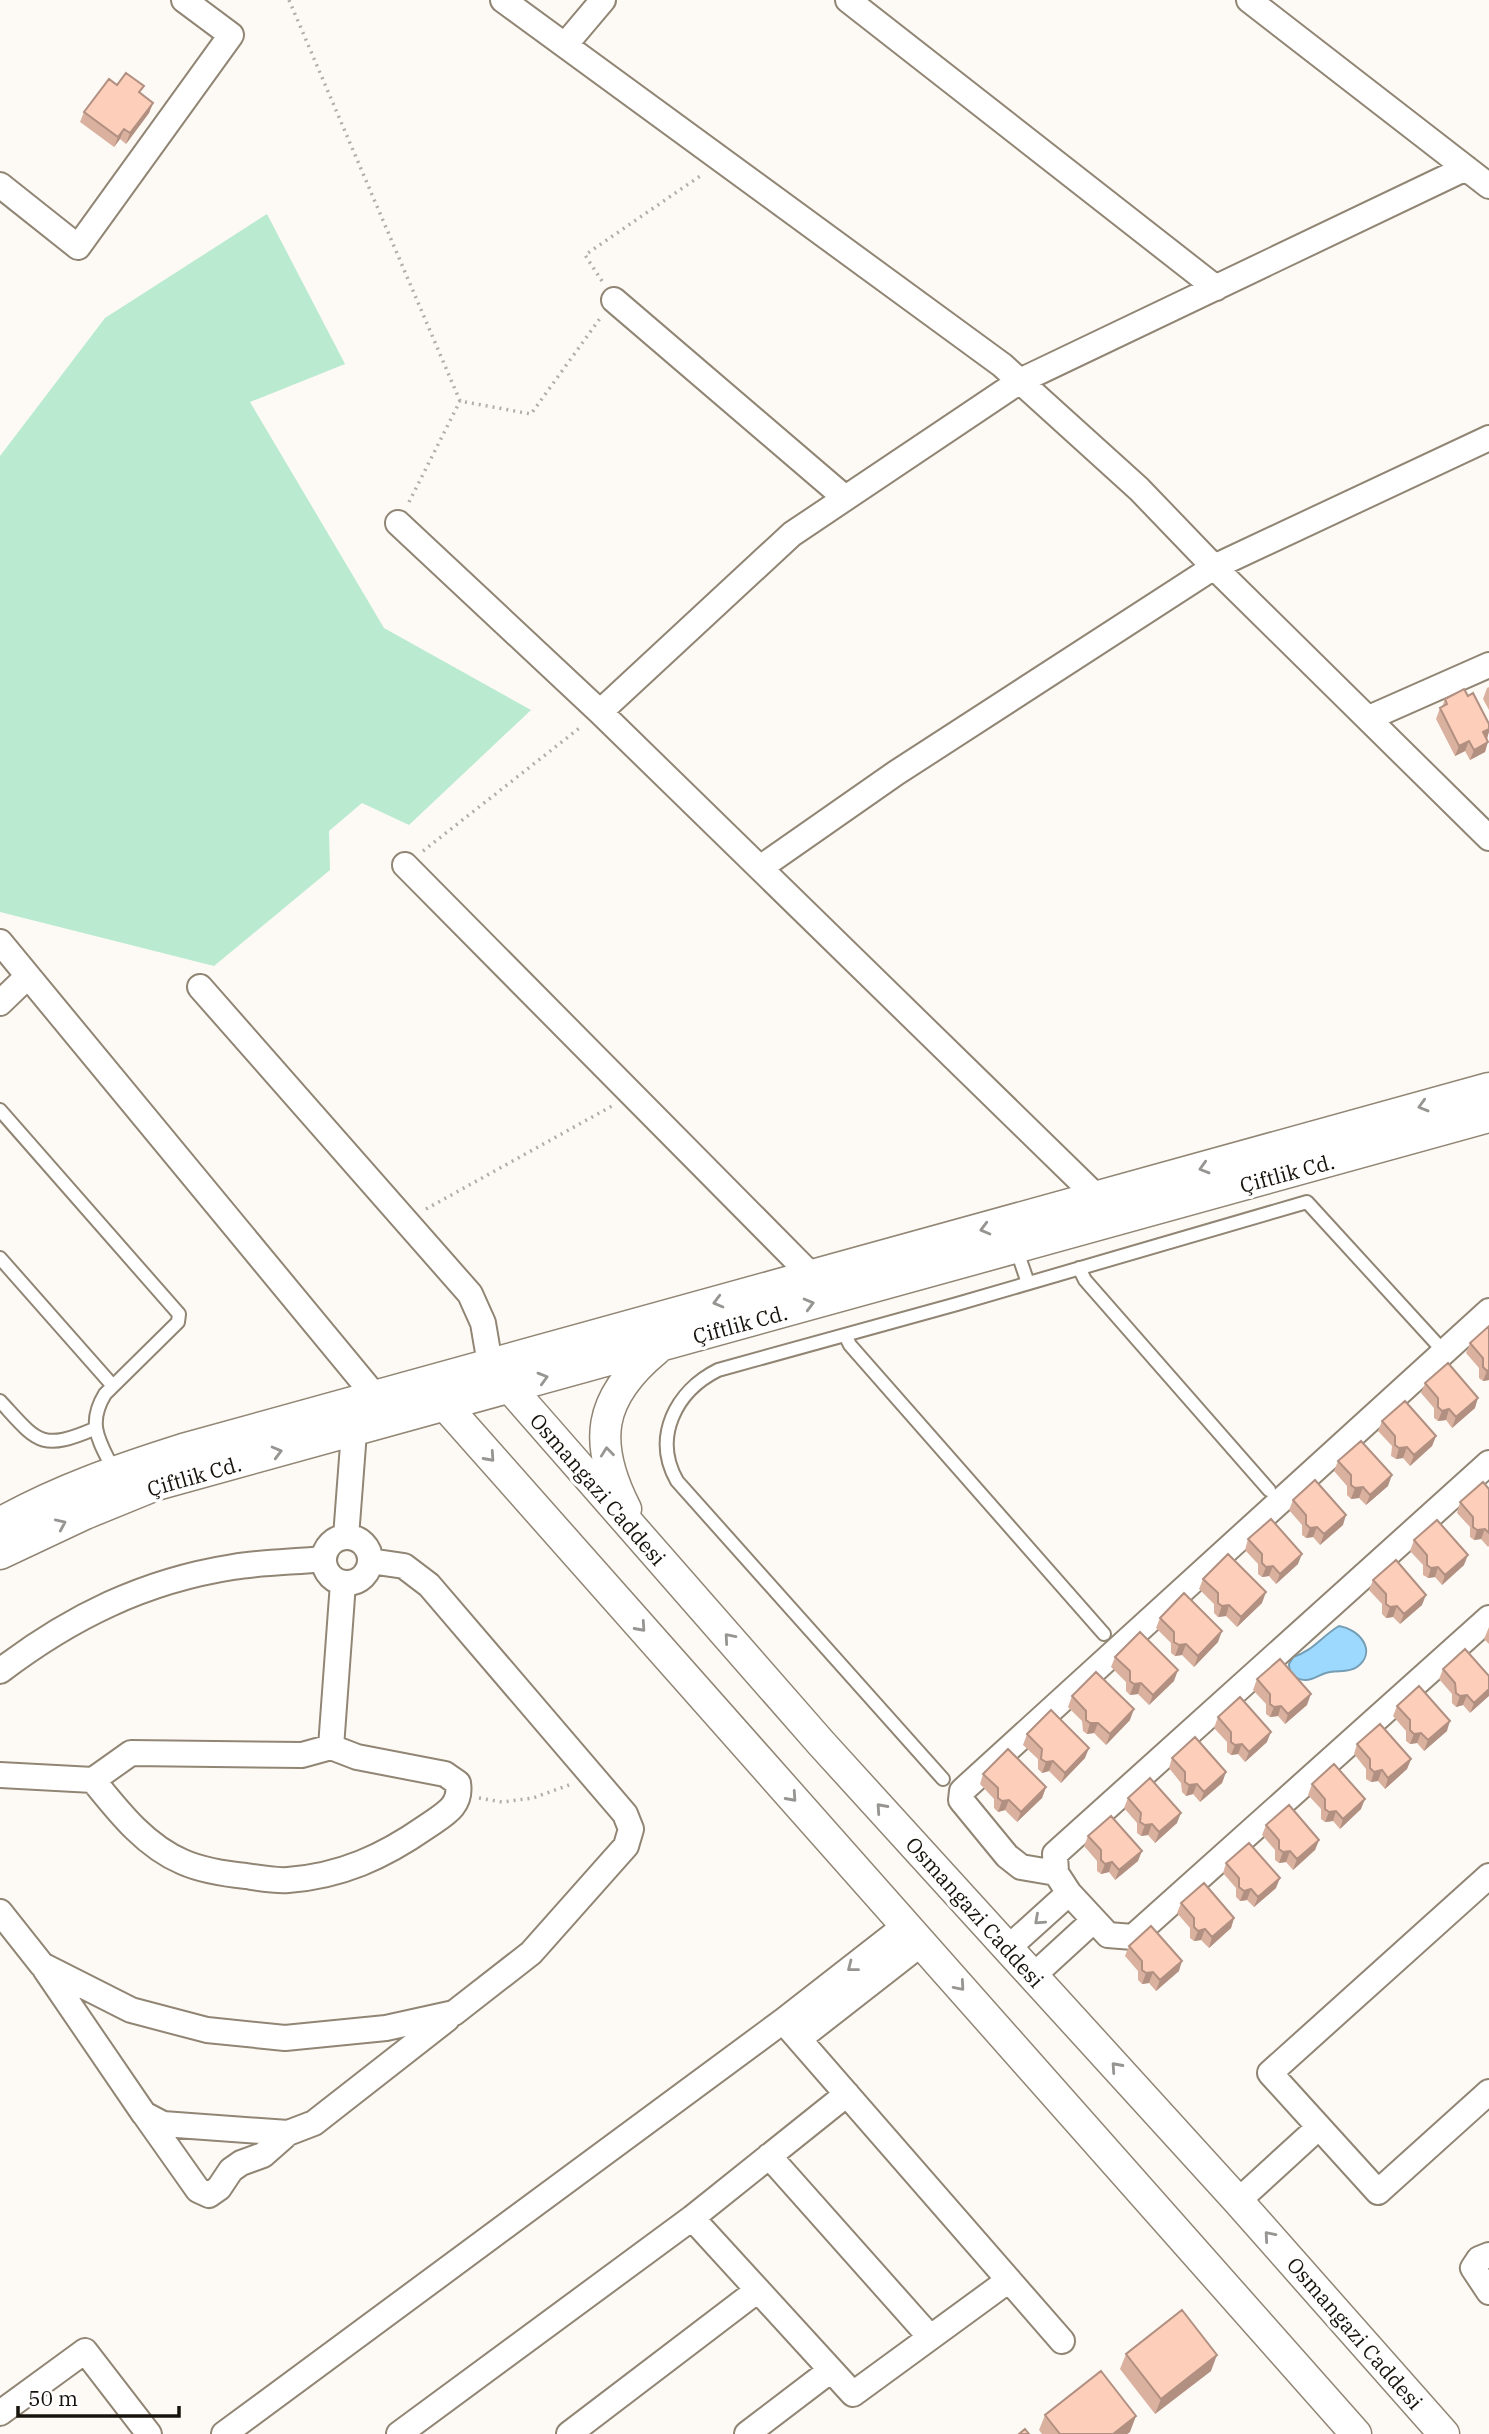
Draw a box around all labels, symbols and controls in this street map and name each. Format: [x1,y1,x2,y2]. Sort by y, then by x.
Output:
one-way arrow [1417,1098,1429,1113]
street label: Çiftlik Cd. [1237,1147,1337,1199]
one-way arrow [1198,1160,1210,1174]
one-way arrow [979,1220,991,1235]
one-way arrow [713,1293,725,1308]
street label: Çiftlik Cd. [690,1298,790,1350]
one-way arrow [803,1298,815,1313]
one-way arrow [537,1372,549,1386]
street label: Osmangazi Caddesi [524,1407,672,1571]
one-way arrow [270,1446,282,1461]
one-way arrow [599,1446,614,1458]
street label: Çiftlik Cd. [144,1449,244,1503]
one-way arrow [482,1449,494,1462]
one-way arrow [54,1518,66,1532]
one-way arrow [633,1619,645,1632]
one-way arrow [725,1634,737,1647]
one-way arrow [784,1789,796,1802]
one-way arrow [876,1803,889,1816]
street label: Osmangazi Caddesi [900,1831,1050,1993]
one-way arrow [1034,1912,1047,1925]
one-way arrow [847,1959,860,1972]
one-way arrow [951,1977,964,1990]
one-way arrow [1112,2062,1124,2075]
one-way arrow [1265,2231,1277,2244]
street label: Osmangazi Caddesi [1281,2251,1429,2415]
scale bar [18,2374,178,2418]
text: 50 m [28,2384,78,2412]

